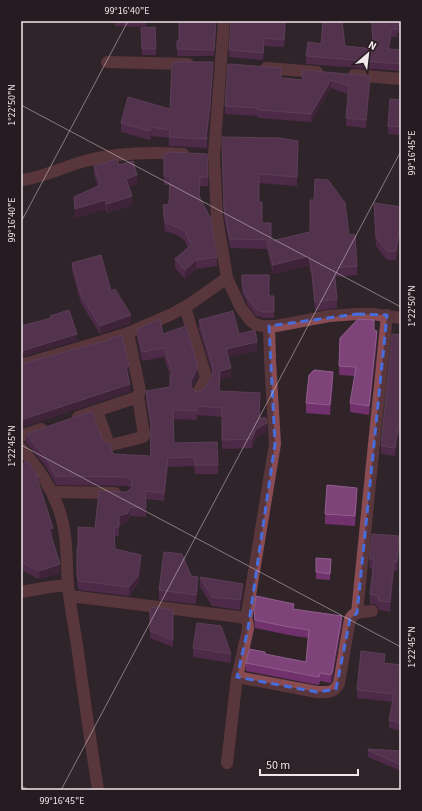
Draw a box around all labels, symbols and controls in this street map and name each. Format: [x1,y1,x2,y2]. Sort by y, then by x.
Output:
text: 99°16'40"E [104,4,150,18]
north arrow [348,34,388,74]
text: N [366,37,379,54]
text: 1°22'50"N [5,84,19,126]
text: 99°16'45"E [405,130,419,176]
text: 99°16'40"E [5,197,19,243]
text: 1°22'50"N [405,285,419,327]
text: 1°22'45"N [5,425,19,467]
text: 1°22'45"N [405,626,419,668]
scale bar [260,751,358,777]
text: 50 m [266,757,290,774]
text: 99°16'45"E [39,794,85,808]

